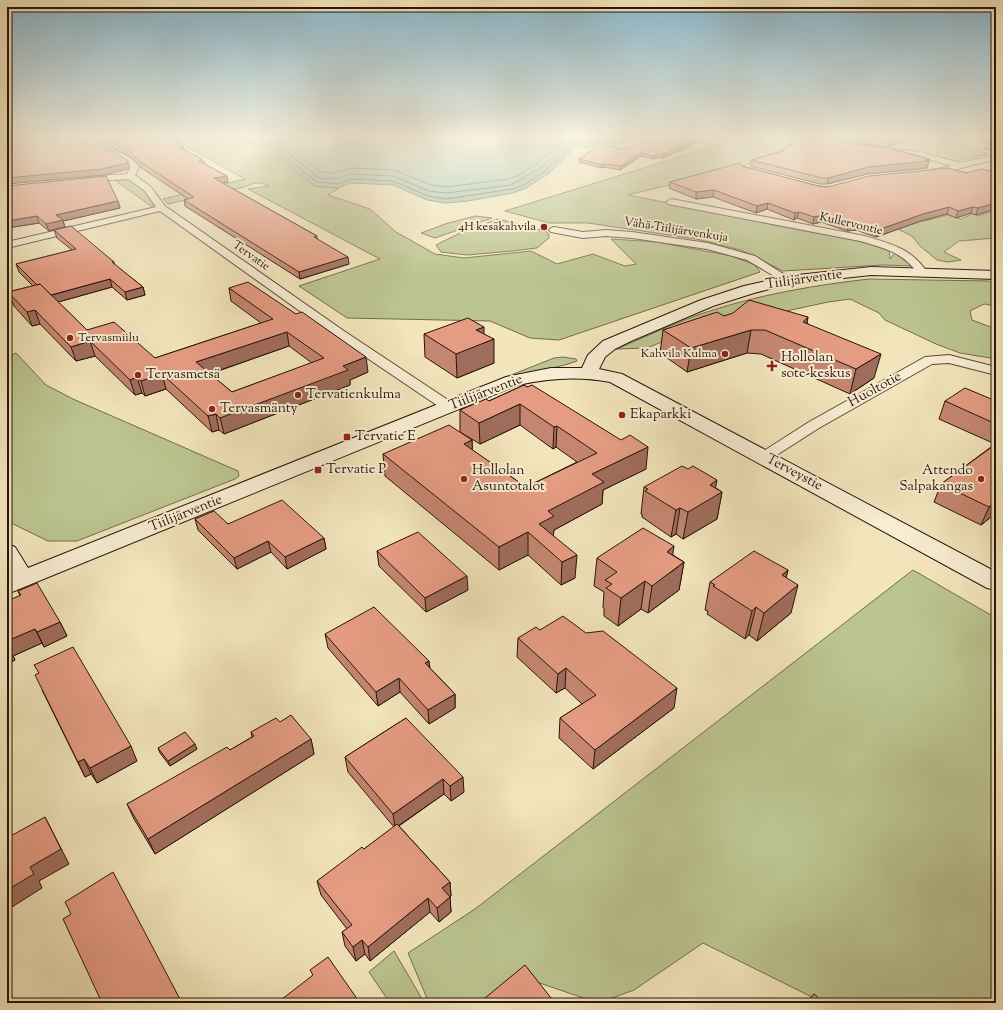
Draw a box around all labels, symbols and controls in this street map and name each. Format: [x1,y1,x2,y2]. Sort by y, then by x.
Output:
street label: Kullervontie [818,208,885,240]
street label: Vähä-Tiilijärvenkuja [623,213,730,247]
place label: 4H kesäkahvila [458,218,536,236]
marker: 4H kesäkahvila [539,222,549,232]
street label: Tervatie [229,237,274,276]
street label: Tiilijärventie [764,265,844,295]
place label: Tervasmiilu [78,329,139,347]
marker: Tervasmiilu [65,333,75,343]
place label: Kahvila Kulma [641,345,717,363]
place label: Hollolan sote-keskus [781,348,850,384]
marker: Kahvila Kulma [720,349,730,359]
marker: Hollolan sote-keskus [766,360,778,372]
place label: Tervasmetsä [146,365,221,385]
street label: Huoltotie [845,367,905,413]
marker: Tervasmetsä [133,370,143,380]
street label: Tiilijärventie [446,370,526,416]
place label: Tervatienkulma [306,385,401,405]
marker: Tervatienkulma [293,390,303,400]
place label: Tervasmänty [220,399,298,419]
marker: Tervasmänty [207,404,217,414]
place label: Ekaparkki [630,405,691,425]
marker: Ekaparkki [617,410,627,420]
place label: Tervatie E [355,427,416,447]
marker: Tervatie E [342,432,352,442]
street label: Terveystie [762,450,826,496]
place label: Tervatie P [326,460,386,480]
place label: Hollolan Asuntotalot [472,461,545,497]
place label: Attendo Salpakangas [899,461,973,497]
marker: Tervatie P [313,465,323,475]
marker: Hollolan Asuntotalot [459,474,469,484]
marker: Attendo Salpakangas [976,474,986,484]
street label: Tiilijärventie [146,490,226,538]

